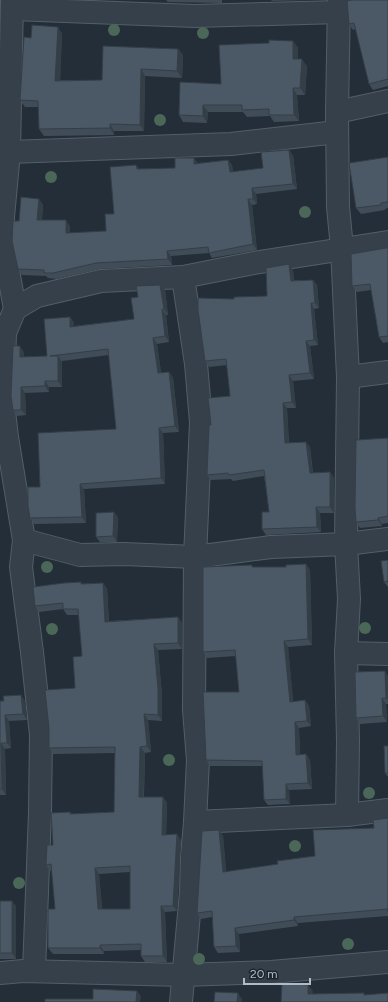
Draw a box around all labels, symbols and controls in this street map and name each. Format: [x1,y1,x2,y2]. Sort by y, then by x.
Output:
scale bar [244,960,310,986]
text: 20 m [250,967,278,981]

